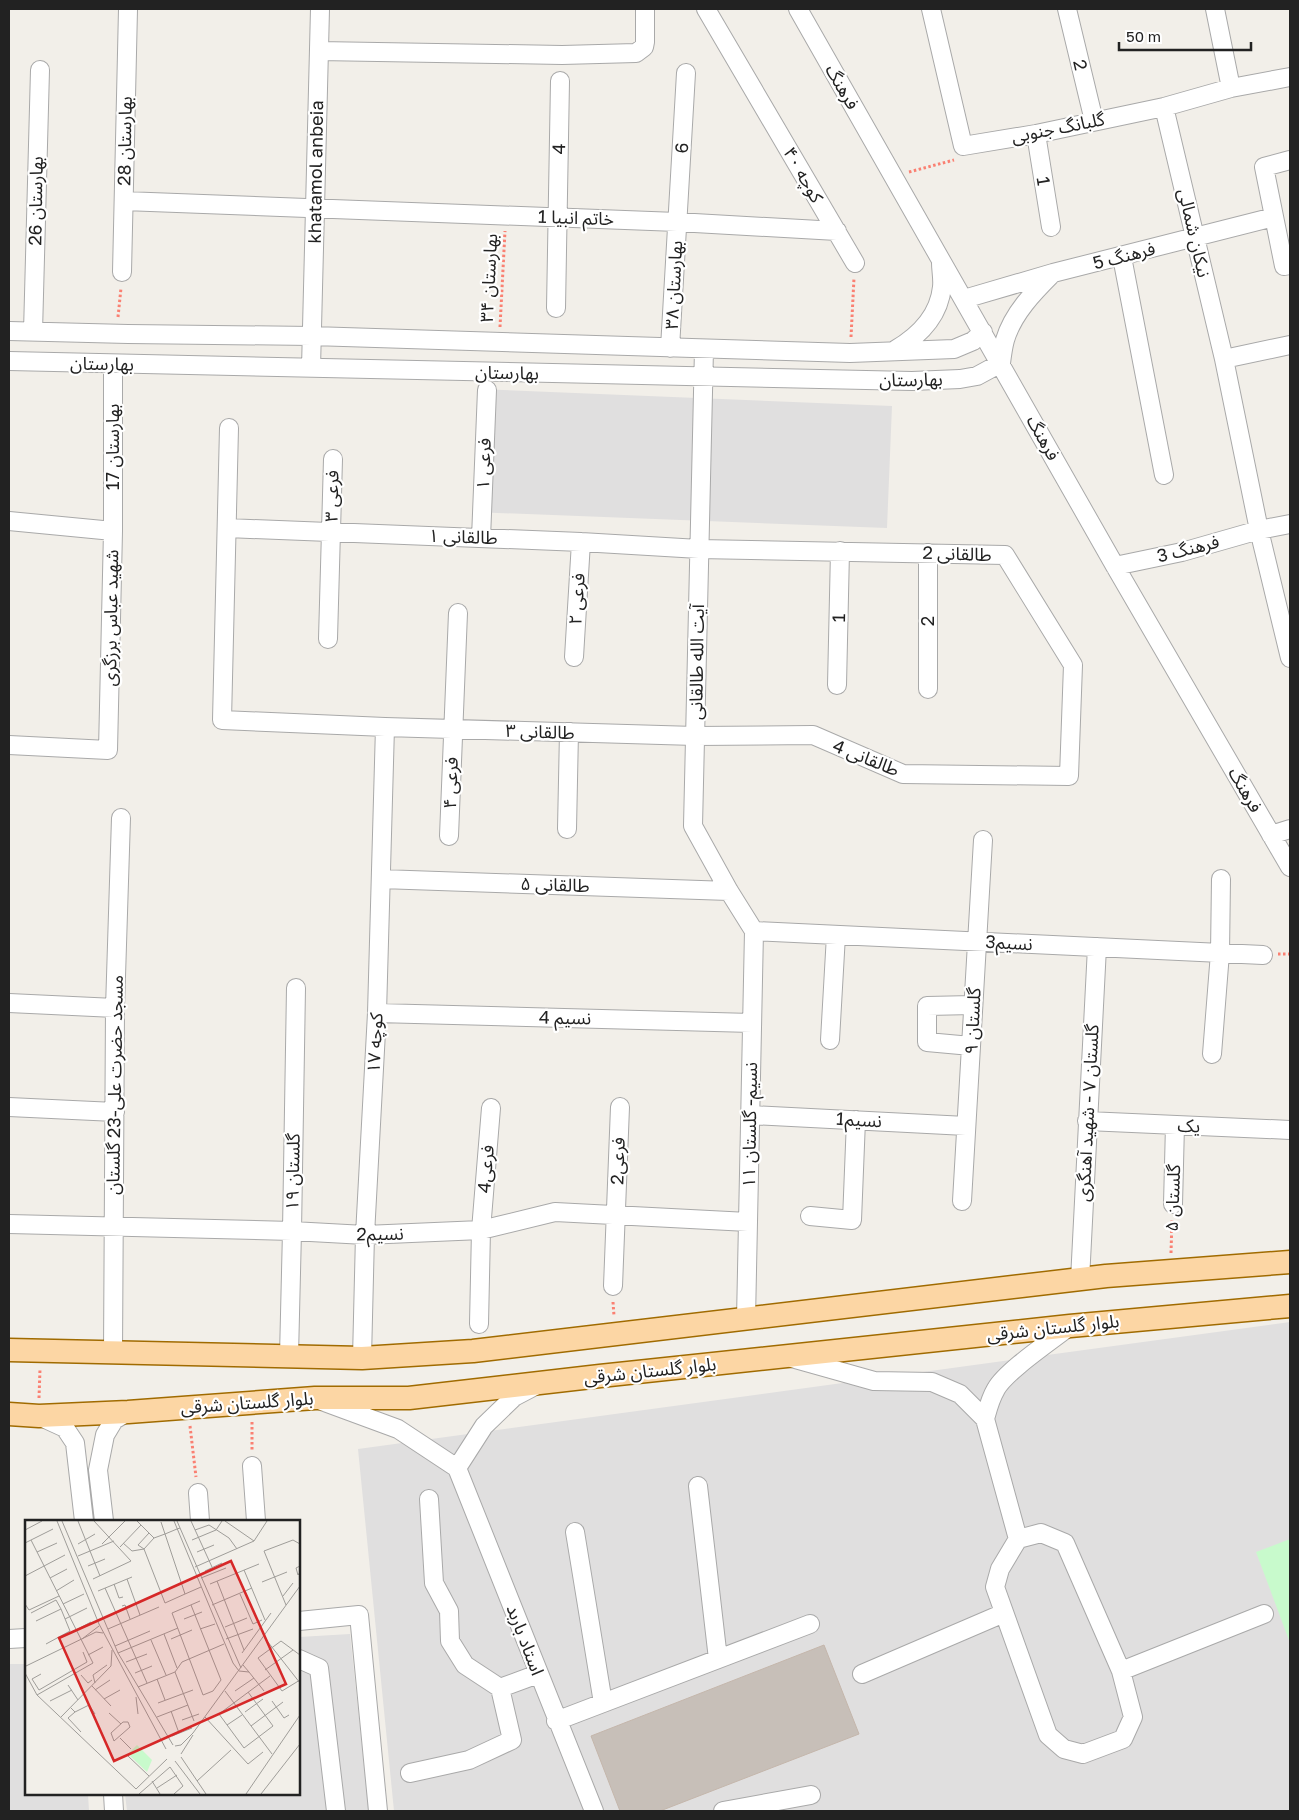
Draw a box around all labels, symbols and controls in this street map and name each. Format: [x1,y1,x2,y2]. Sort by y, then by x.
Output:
scale bar [1119,20,1252,52]
text: 50 m [1126,27,1161,45]
street label: 2 [1069,57,1093,72]
street label: فرهنگ [820,60,865,114]
street label: بهارستان 28 [112,96,137,186]
street label: khatamol anbeia [303,100,327,244]
street label: گلبانگ جنوبی [1009,107,1107,148]
street label: 6 [670,142,692,154]
street label: 4 [547,143,569,155]
street label: کوچه ۴۰ [778,143,829,207]
street label: بهارستان 26 [23,156,48,246]
street label: 1 [1032,175,1056,187]
street label: نیکان شمالی [1173,186,1216,280]
street label: خاتم انبیا 1 [537,205,615,232]
street label: بهارستان ۳۴ [475,233,502,323]
street label: فرهنگ 5 [1090,237,1157,274]
street label: بهارستان ۳۸ [660,240,687,330]
street label: بهارستان [70,351,134,376]
street label: بهارستان [475,360,539,385]
street label: بهارستان [879,367,943,392]
street label: بهارستان 17 [101,404,124,490]
street label: فرهنگ [1022,411,1065,465]
street label: فرعی ۱ [471,438,496,490]
street label: فرعی ۳ [320,470,343,522]
street label: طالقانی ۱ [428,524,498,549]
street label: فرهنگ 3 [1154,530,1221,567]
street label: طالقانی 2 [922,541,992,566]
street label: شهید عباس برزگری [98,549,123,687]
street label: فرعی ۲ [563,572,590,626]
street label: آیت الله طالقانی [684,603,709,720]
street label: 1 [827,613,849,623]
street label: 2 [916,616,938,626]
street label: طالقانی ۳ [505,719,575,744]
street label: طالقانی 4 [830,734,903,781]
street label: فرعی ۴ [438,757,463,809]
street label: فرهنگ [1223,763,1268,817]
street label: طالقانی ۵ [520,872,590,897]
street label: نسیم3 [985,930,1033,957]
street label: مسجد حضرت علی-23 گلستان [101,975,128,1195]
street label: گلستان ۹ [959,986,986,1055]
street label: نسیم 4 [539,1006,591,1031]
street label: کوچه ۱۷ [361,1012,388,1074]
street label: گلستان ۷ - شهید آهنگری [1071,1023,1104,1202]
street label: نسیم- گلستان ۱۱ [737,1062,764,1188]
street label: نسیم1 [835,1107,882,1134]
street label: یک [1177,1114,1201,1136]
street label: گلستان ۱۹ [280,1132,305,1211]
street label: فرعی2 [605,1137,630,1185]
street label: فرعی4 [472,1144,499,1194]
street label: گلستان ۵ [1160,1163,1185,1232]
street label: نسیم2 [356,1222,404,1247]
street label: بلوار گلستان شرقی [986,1309,1120,1346]
street label: بلوار گلستان شرقی [583,1352,717,1389]
street label: بلوار گلستان شرقی [180,1386,314,1419]
inset map [25,1520,300,1795]
street label: استاد باربد [501,1601,549,1678]

